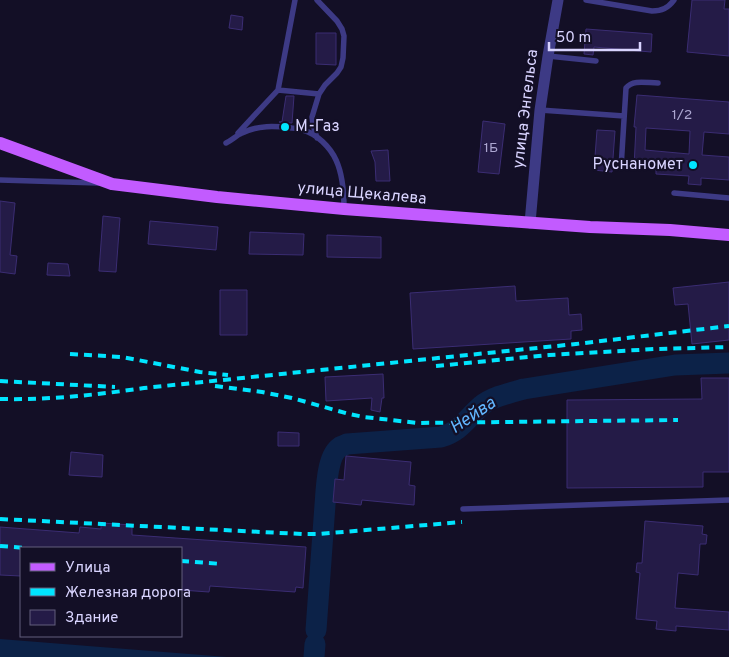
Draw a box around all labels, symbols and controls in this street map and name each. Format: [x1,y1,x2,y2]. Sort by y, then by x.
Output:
scale bar [549,20,640,52]
text: 50 m [556,29,591,48]
street label: улица Энгельса [509,48,543,170]
house number: 1/2 [672,107,692,124]
place label: М-Газ [295,117,340,137]
marker: М-Газ [279,121,291,133]
house number: 1Б [484,140,498,157]
place label: Руснаномет [592,155,683,175]
marker: Руснаномет [687,159,699,171]
street label: улица Щекалева [297,178,427,210]
water label: Нейва [445,392,501,440]
legend [20,547,182,637]
text: Улица [65,559,110,578]
text: Железная дорога [65,584,191,603]
text: Здание [65,609,118,628]

